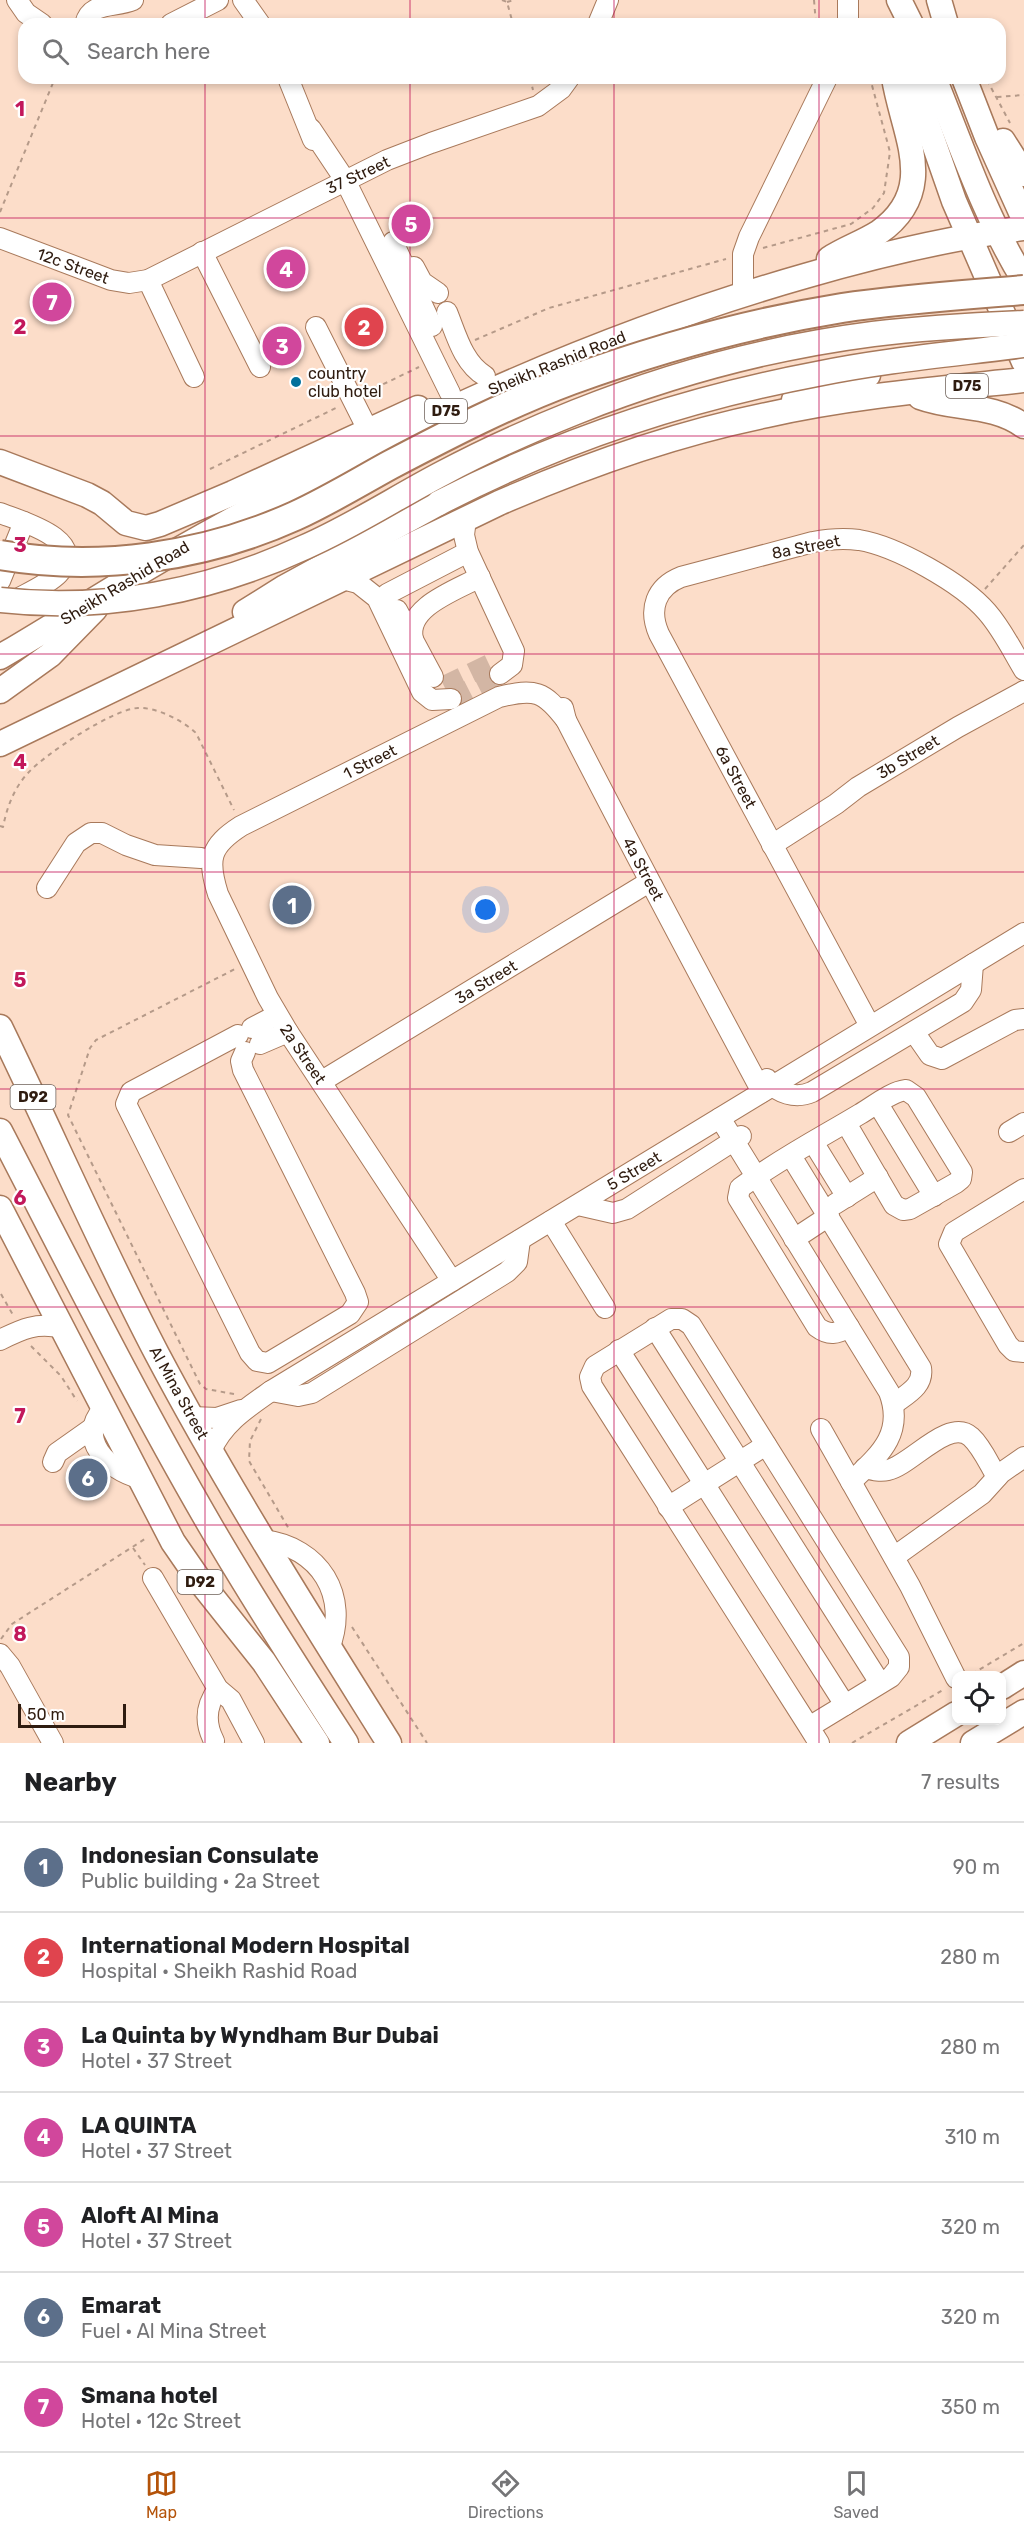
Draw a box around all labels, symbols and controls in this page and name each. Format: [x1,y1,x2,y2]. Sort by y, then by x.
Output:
search box [18,18,1006,84]
icon: search [39,35,72,68]
text: Search here [87,38,210,65]
text: 1 [15,97,25,121]
street label: 37 Street [323,152,393,198]
pin: 5 [392,202,430,246]
street label: 12c Street [34,244,112,288]
pin: 4 [266,246,306,292]
pin: 7 [32,280,72,324]
pin: 2 [344,304,384,350]
text: 2 [14,315,27,339]
pin: 3 [262,324,302,368]
street label: Sheikh Rashid Road [485,327,629,399]
place label: country club hotel [308,364,382,401]
road number: D75 [946,374,988,398]
marker: country club hotel [289,375,303,389]
road number: D75 [425,399,467,423]
street label: 8a Street [770,531,842,563]
text: 3 [13,533,27,557]
street label: Sheikh Rashid Road [57,537,193,629]
street label: 3b Street [873,731,943,783]
street label: 1 Street [340,741,400,783]
street label: 6a Street [711,742,761,812]
text: 4 [13,750,27,774]
street label: 4a Street [618,834,668,904]
pin: 1 [272,882,312,928]
your location [471,895,500,924]
street label: 3a Street [452,956,520,1008]
text: 5 [14,968,27,992]
street label: 2a Street [276,1020,330,1088]
road number: D92 [10,1085,56,1109]
street label: 5 Street [604,1147,664,1195]
text: 6 [13,1186,27,1210]
street label: Al Mina Street [146,1343,212,1443]
text: 7 [14,1404,26,1428]
pin: 6 [68,1456,107,1500]
road number: D92 [178,1570,222,1594]
text: 8 [13,1622,27,1646]
map controls [952,1671,1006,1725]
button: locate [952,1671,1006,1725]
scale bar [18,1701,126,1728]
text: 50 m [27,1705,65,1724]
text: Nearby [24,1767,117,1798]
text: 7 results [921,1770,1000,1794]
text: Indonesian Consulate [81,1842,319,1869]
text: 1 [39,1855,48,1879]
text: 90 m [953,1855,1000,1879]
text: Public building · 2a Street [81,1869,320,1893]
text: International Modern Hospital [81,1932,410,1959]
text: 2 [37,1945,50,1969]
text: 280 m [940,1945,1000,1969]
text: Hospital · Sheikh Rashid Road [81,1959,357,1983]
text: La Quinta by Wyndham Bur Dubai [81,2022,439,2049]
text: 3 [37,2035,50,2059]
text: 280 m [940,2035,1000,2059]
text: Hotel · 37 Street [81,2049,232,2073]
text: LA QUINTA [81,2112,197,2139]
text: 4 [37,2125,50,2149]
text: 310 m [944,2125,1000,2149]
text: Hotel · 37 Street [81,2139,232,2163]
text: Aloft Al Mina [81,2202,219,2229]
text: 5 [37,2215,50,2239]
text: 320 m [941,2215,1000,2239]
text: Hotel · 37 Street [81,2229,232,2253]
text: Emarat [81,2292,161,2319]
text: 6 [37,2305,50,2329]
text: 320 m [941,2305,1000,2329]
text: Fuel · Al Mina Street [81,2319,266,2343]
text: Smana hotel [81,2382,218,2409]
text: 7 [38,2395,49,2419]
text: 350 m [941,2395,1000,2419]
text: Hotel · 12c Street [81,2409,241,2433]
tab: Map [145,2467,178,2522]
tab: Directions [468,2467,544,2522]
tab: Saved [833,2467,879,2522]

